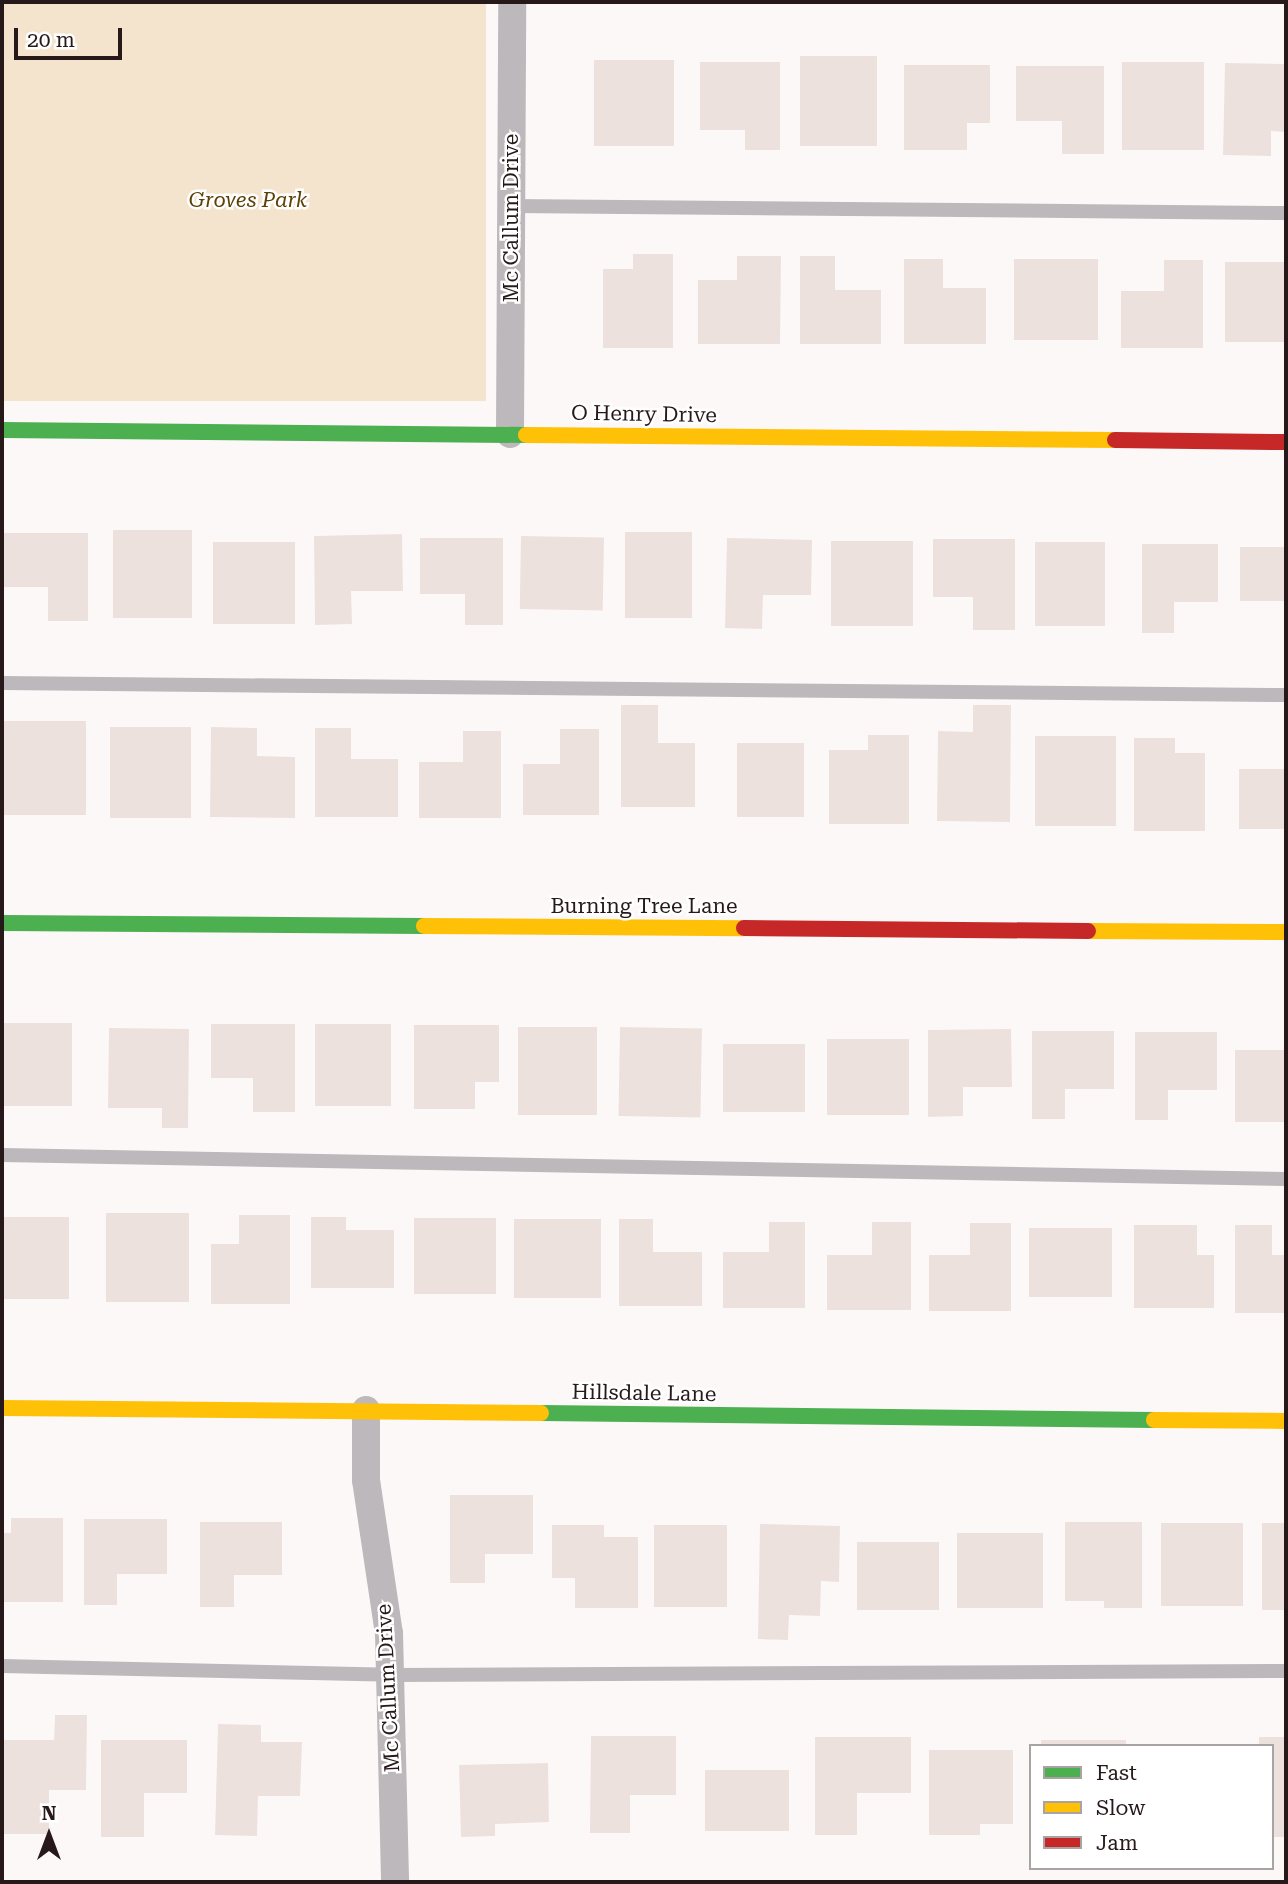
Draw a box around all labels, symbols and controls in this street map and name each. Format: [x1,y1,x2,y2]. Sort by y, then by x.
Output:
scale bar [18,14,126,58]
text: 20 m [27,28,75,52]
street label: Mc Callum Drive [498,134,524,302]
park label: Groves Park [189,187,307,213]
street label: O Henry Drive [571,400,717,428]
street label: Burning Tree Lane [550,893,738,919]
street label: Hillsdale Lane [571,1379,717,1407]
street label: Mc Callum Drive [371,1603,405,1773]
legend [1029,1744,1274,1870]
text: Fast [1096,1761,1137,1785]
text: Slow [1096,1796,1145,1820]
north arrow [14,1800,84,1870]
text: N [42,1802,56,1825]
text: Jam [1096,1831,1138,1855]

